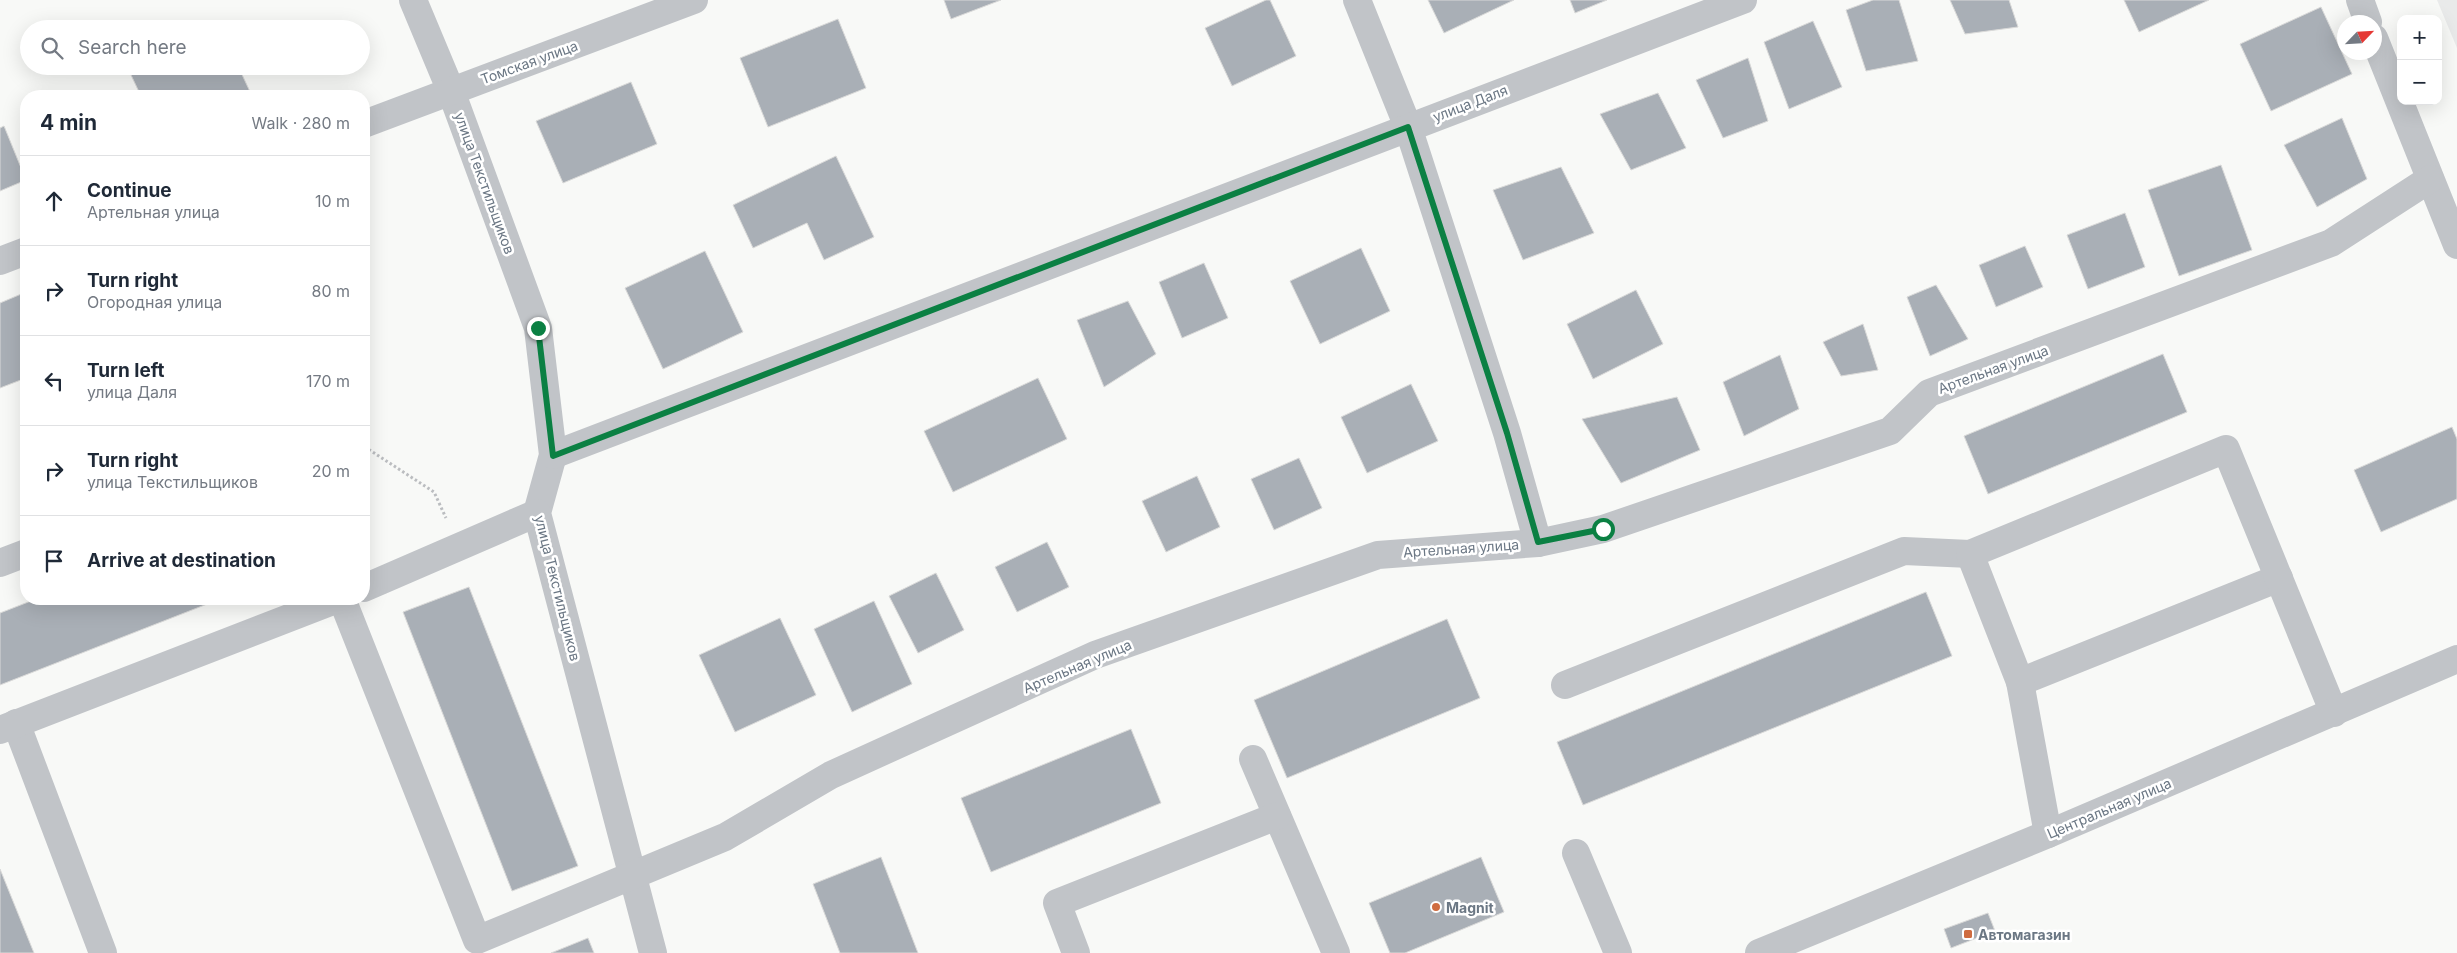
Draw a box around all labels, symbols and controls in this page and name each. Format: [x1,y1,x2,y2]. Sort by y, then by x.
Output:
north arrow [2337,15,2382,60]
map controls [2397,15,2442,105]
button: + [2397,15,2442,60]
search box [20,20,370,75]
icon: search [38,34,66,62]
text: Search here [78,36,187,59]
street label: Томская улица [478,37,580,87]
button: − [2397,60,2442,105]
street label: улица Даля [1430,81,1510,125]
text: 4 min [40,110,97,135]
street label: улица Текстильщиков [451,110,519,256]
text: Walk · 280 m [252,113,350,133]
text: Continue [87,179,172,202]
icon: ahead [40,187,68,215]
text: 10 m [315,191,350,211]
text: Артельная улица [87,202,220,222]
text: Turn right [87,269,178,292]
icon: right [40,277,68,305]
text: 80 m [311,281,350,301]
text: Огородная улица [87,292,222,312]
route end [527,317,550,340]
street label: Артельная улица [1936,341,2050,397]
text: Turn left [87,359,165,382]
icon: left [40,367,68,395]
text: 170 m [306,371,350,391]
text: улица Даля [87,382,177,402]
text: Turn right [87,449,178,472]
icon: right [40,457,68,485]
text: 20 m [312,461,350,481]
text: улица Текстильщиков [87,472,258,492]
street label: улица Текстильщиков [532,513,584,663]
route start [1592,518,1615,541]
street label: Артельная улица [1402,535,1520,561]
icon: arrive [40,547,68,575]
text: Arrive at destination [87,549,276,572]
street label: Артельная улица [1020,635,1134,697]
street label: Центральная улица [2044,774,2174,842]
place label: Magnit [1446,899,1494,916]
marker: Magnit [1430,901,1442,913]
place label: Автомагазин [1978,926,2070,943]
marker: Автомагазин [1962,928,1974,940]

